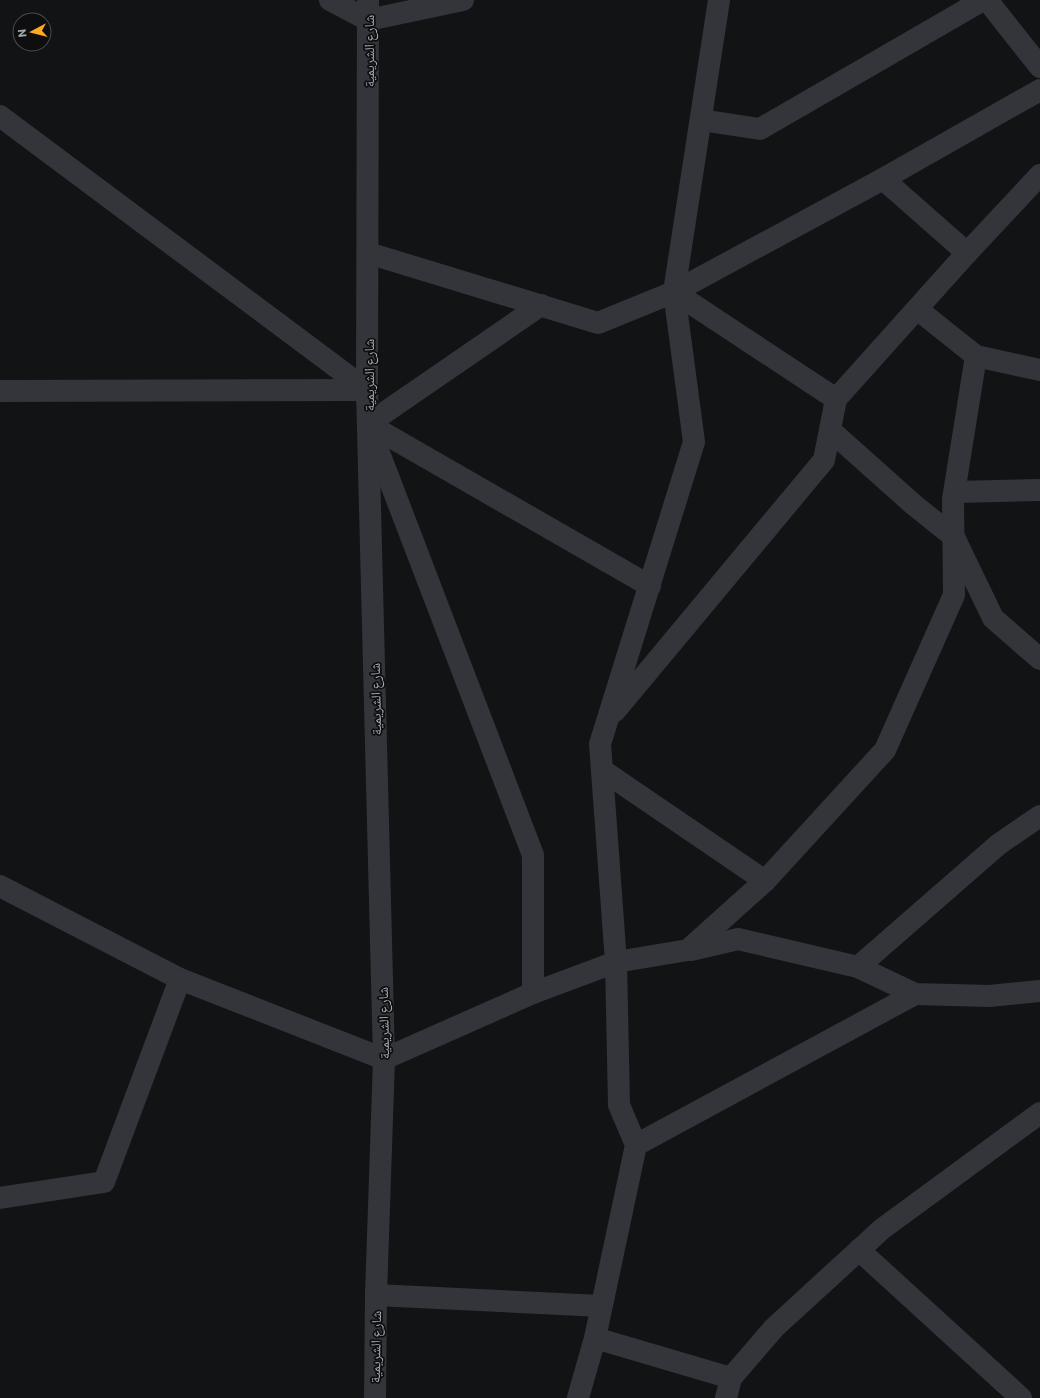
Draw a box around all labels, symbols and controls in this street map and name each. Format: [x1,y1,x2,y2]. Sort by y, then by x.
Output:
north arrow [12,12,52,52]
street label: شارع الشريمية [360,15,379,87]
text: N [15,28,29,38]
street label: شارع الشريمية [360,339,379,411]
street label: شارع الشريمية [366,663,386,735]
street label: شارع الشريمية [374,987,394,1059]
street label: شارع الشريمية [366,1311,386,1383]

